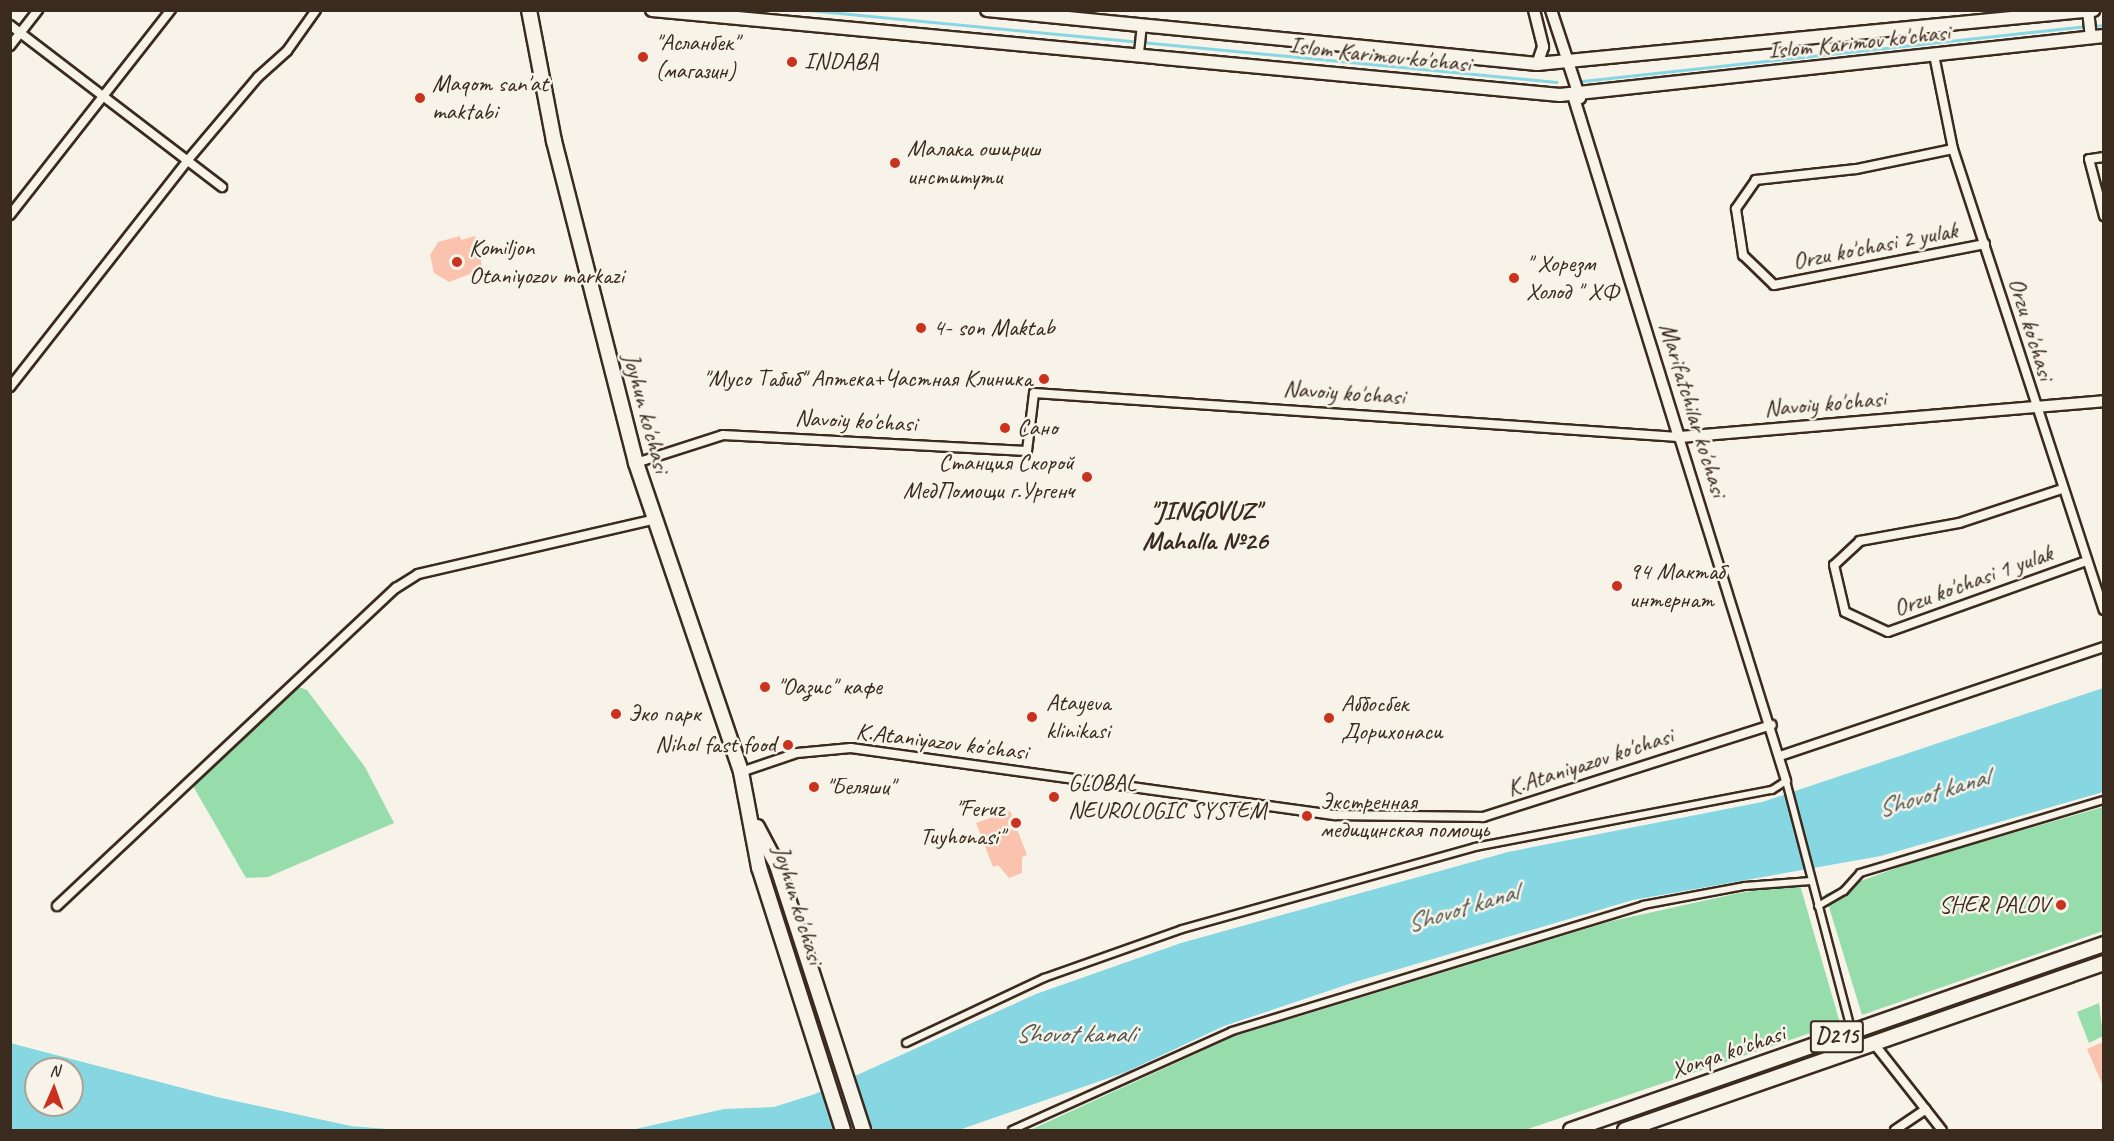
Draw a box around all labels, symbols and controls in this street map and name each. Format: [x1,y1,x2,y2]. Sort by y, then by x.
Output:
street label: Islom Karimov ko'chasi [1766,18,1952,66]
place label: "Асланбек" (магазин) [655,29,738,85]
street label: Islom Karimov ko'chasi [1287,31,1473,79]
place label: INDABA [804,48,878,76]
marker: "Асланбек" (магазин) [636,50,650,64]
marker: INDABA [785,55,799,69]
place label: Maqom san'at maktabi [432,70,548,126]
marker: Maqom san'at maktabi [413,91,427,105]
place label: Малака ошириш институти [907,135,1041,191]
marker: Малака ошириш институти [888,156,902,170]
street label: Orzu ko'chasi 2 yulak [1790,216,1960,276]
place label: Komiljon Otaniyozov markazi [469,234,625,290]
place label: " Хорезм Холод " ХФ [1526,250,1619,306]
marker: Komiljon Otaniyozov markazi [450,255,464,269]
marker: " Хорезм Холод " ХФ [1507,271,1521,285]
street label: Orzu ko'chasi [2002,274,2060,384]
place label: 4- son Maktab [933,314,1055,342]
street label: Marifatchilar ko'chasi [1653,319,1733,501]
marker: 4- son Maktab [914,321,928,335]
street label: Joyhun ko'chasi [616,350,676,476]
place label: "Мусо Табиб" Аптека+Частная Клиника [702,365,1032,393]
marker: "Мусо Табиб" Аптека+Частная Клиника [1037,372,1051,386]
street label: Navoiy ko'chasi [1282,374,1406,412]
street label: Navoiy ko'chasi [1763,384,1887,424]
street label: Navoiy ko'chasi [794,403,918,439]
place label: Сано [1017,414,1057,442]
marker: Сано [998,421,1012,435]
place label: Станция Скорой МедПомощи г.Ургенч [903,449,1074,505]
marker: Станция Скорой МедПомощи г.Ургенч [1078,468,1096,486]
district label: "JINGOVUZ" Mahalla №26 [1142,495,1268,556]
street label: Orzu ko'chasi 1 yulak [1889,539,2057,623]
place label: 94 Мактаб интернат [1629,558,1724,614]
marker: 94 Мактаб интернат [1610,579,1624,593]
place label: "Оазис" кафе [777,673,882,701]
marker: "Оазис" кафе [758,680,772,694]
place label: Atayeva klinikasi [1046,689,1110,745]
place label: Аббосбек Дорихонаси [1341,690,1442,746]
place label: Эко парк [628,700,700,728]
marker: Эко парк [609,707,623,721]
marker: Atayeva klinikasi [1023,708,1041,726]
marker: Аббосбек Дорихонаси [1322,711,1336,725]
street label: K.Ataniyazov ko'chasi [854,717,1030,767]
street label: K.Ataniyazov ko'chasi [1503,722,1677,802]
place label: Nihol fast food [655,731,776,759]
marker: Nihol fast food [781,738,795,752]
water label: Shovot kanal [1874,761,1992,825]
place label: GLOBAL NEUROLOGIC SYSTEM [1068,769,1267,825]
place label: "Беляши" [826,773,895,801]
marker: "Беляши" [807,780,821,794]
marker: GLOBAL NEUROLOGIC SYSTEM [1045,788,1063,806]
place label: Экстренная медицинская помощь [1320,788,1489,844]
place label: "Feruz Tuyhonasi" [920,795,1004,851]
marker: Экстренная медицинская помощь [1298,807,1316,825]
marker: "Feruz Tuyhonasi" [1009,816,1023,830]
street label: Joyhun ko'chasi [766,842,830,968]
water label: Shovot kanal [1403,876,1521,940]
place label: SHER PALOV [1939,891,2049,919]
marker: SHER PALOV [2054,898,2068,912]
water label: Shovot kanali [1015,1018,1135,1050]
road number: D215 [1808,1018,1866,1056]
street label: Xonqa ko'chasi [1667,1019,1789,1085]
north arrow [24,1057,84,1117]
text: N [49,1061,60,1081]

